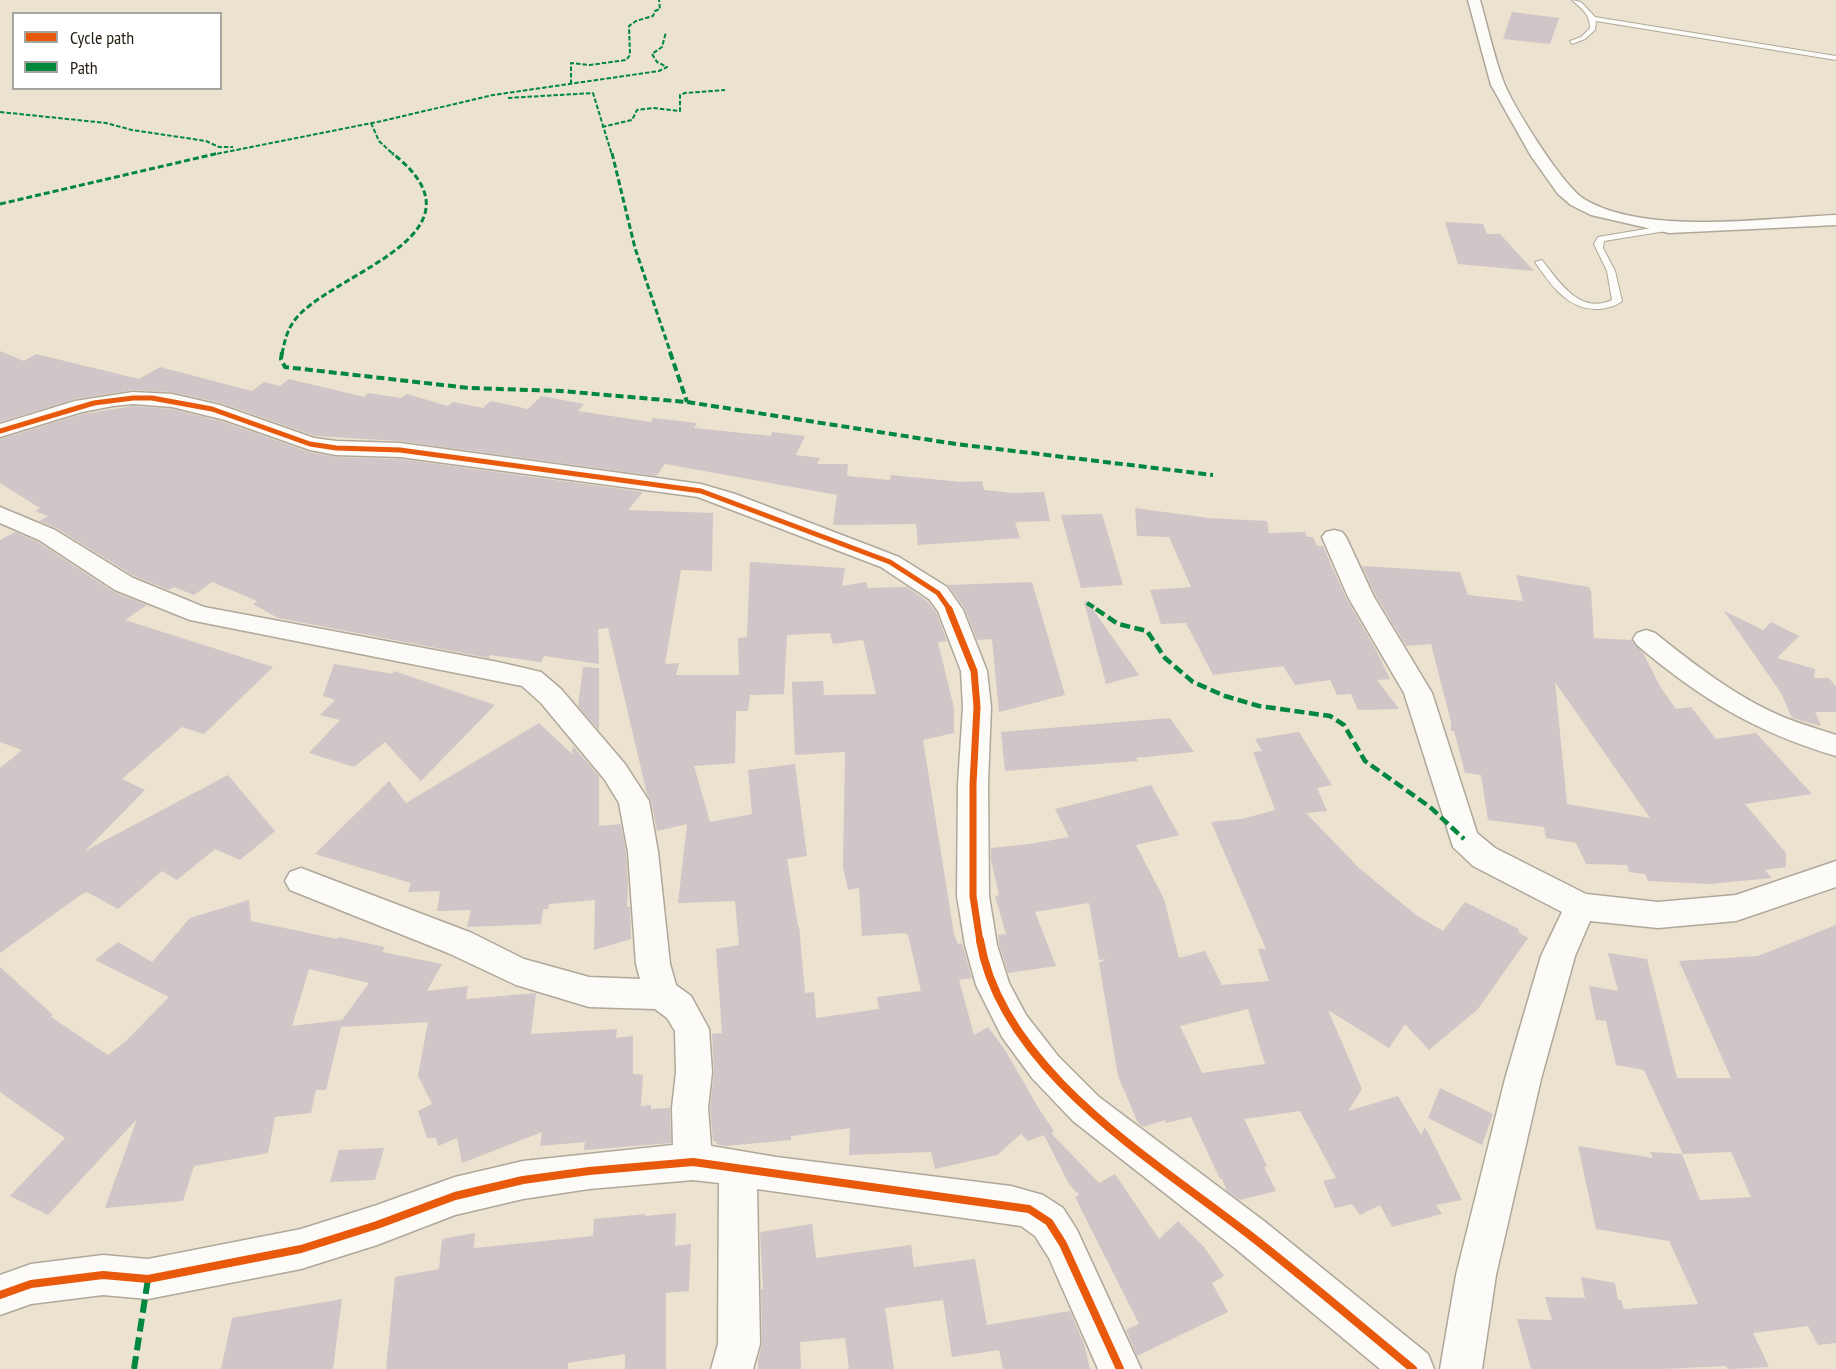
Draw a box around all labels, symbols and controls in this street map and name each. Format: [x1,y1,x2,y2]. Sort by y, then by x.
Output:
legend [12,12,222,90]
text: Cycle path [70,26,134,49]
text: Path [70,56,98,79]

